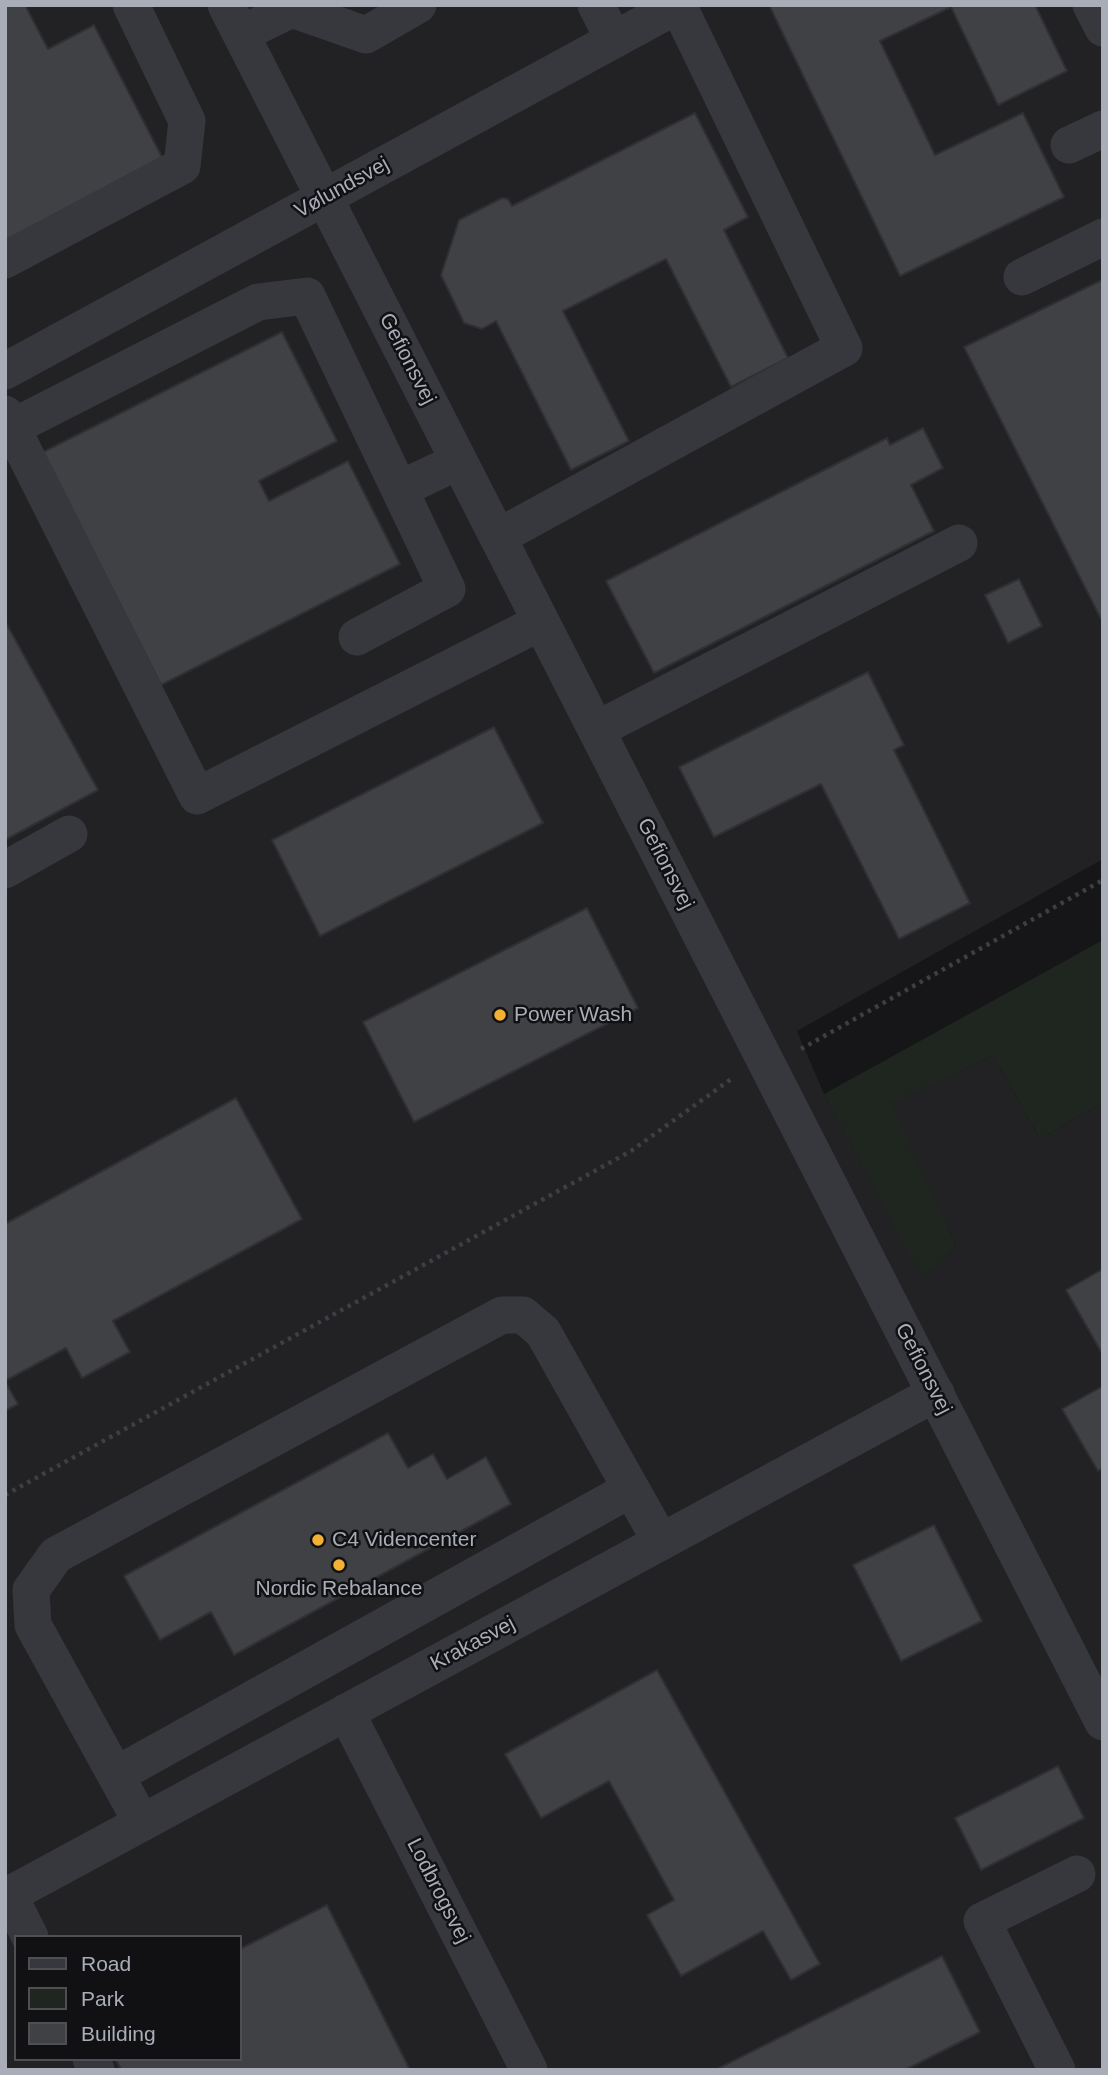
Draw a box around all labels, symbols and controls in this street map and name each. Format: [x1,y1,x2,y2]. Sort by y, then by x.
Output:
street label: Vølundsvej [290,152,394,224]
street label: Gefionsvej [373,309,441,409]
street label: Gefionsvej [631,814,699,914]
place label: Power Wash [514,1002,632,1028]
marker: Power Wash [492,1007,508,1023]
street label: Gefionsvej [889,1319,957,1419]
place label: C4 Videncenter [332,1527,476,1553]
marker: C4 Videncenter [310,1532,326,1548]
marker: Nordic Rebalance [331,1557,347,1573]
place label: Nordic Rebalance [256,1576,422,1602]
street label: Krakasvej [426,1611,520,1677]
street label: Lodbrogsvej [401,1834,475,1948]
legend [14,1935,242,2061]
text: Road [81,1952,131,1975]
text: Park [81,1987,124,2010]
text: Building [81,2022,156,2045]

